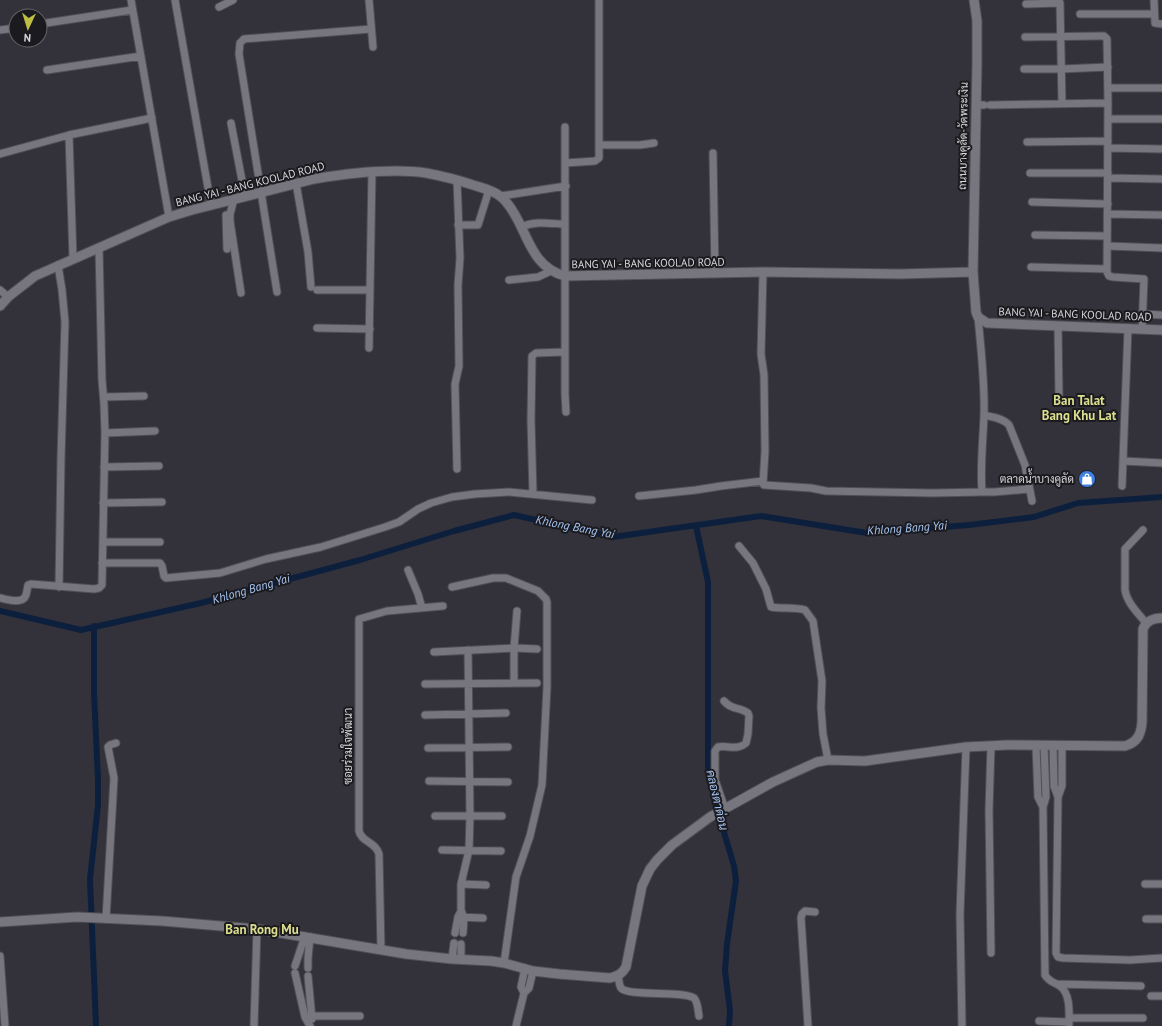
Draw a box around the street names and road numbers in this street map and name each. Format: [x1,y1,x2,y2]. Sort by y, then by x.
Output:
street label: ถนนบางคูลัด-วัดพระเงิน [955,82,972,190]
street label: BANG YAI - BANG KOOLAD ROAD [174,159,326,209]
street label: BANG YAI - BANG KOOLAD ROAD [571,255,725,271]
street label: BANG YAI - BANG KOOLAD ROAD [998,304,1152,324]
street label: ซอยร่วมใจพัฒนา [340,708,355,784]

